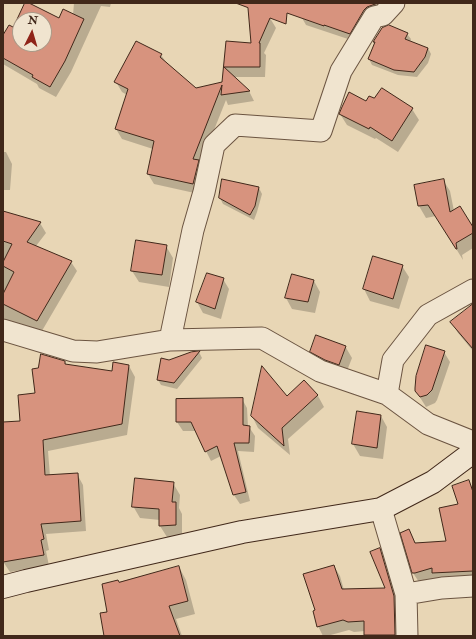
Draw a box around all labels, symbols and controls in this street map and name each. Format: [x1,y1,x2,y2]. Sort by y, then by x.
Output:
north arrow [12,12,52,52]
text: N [28,14,38,27]

